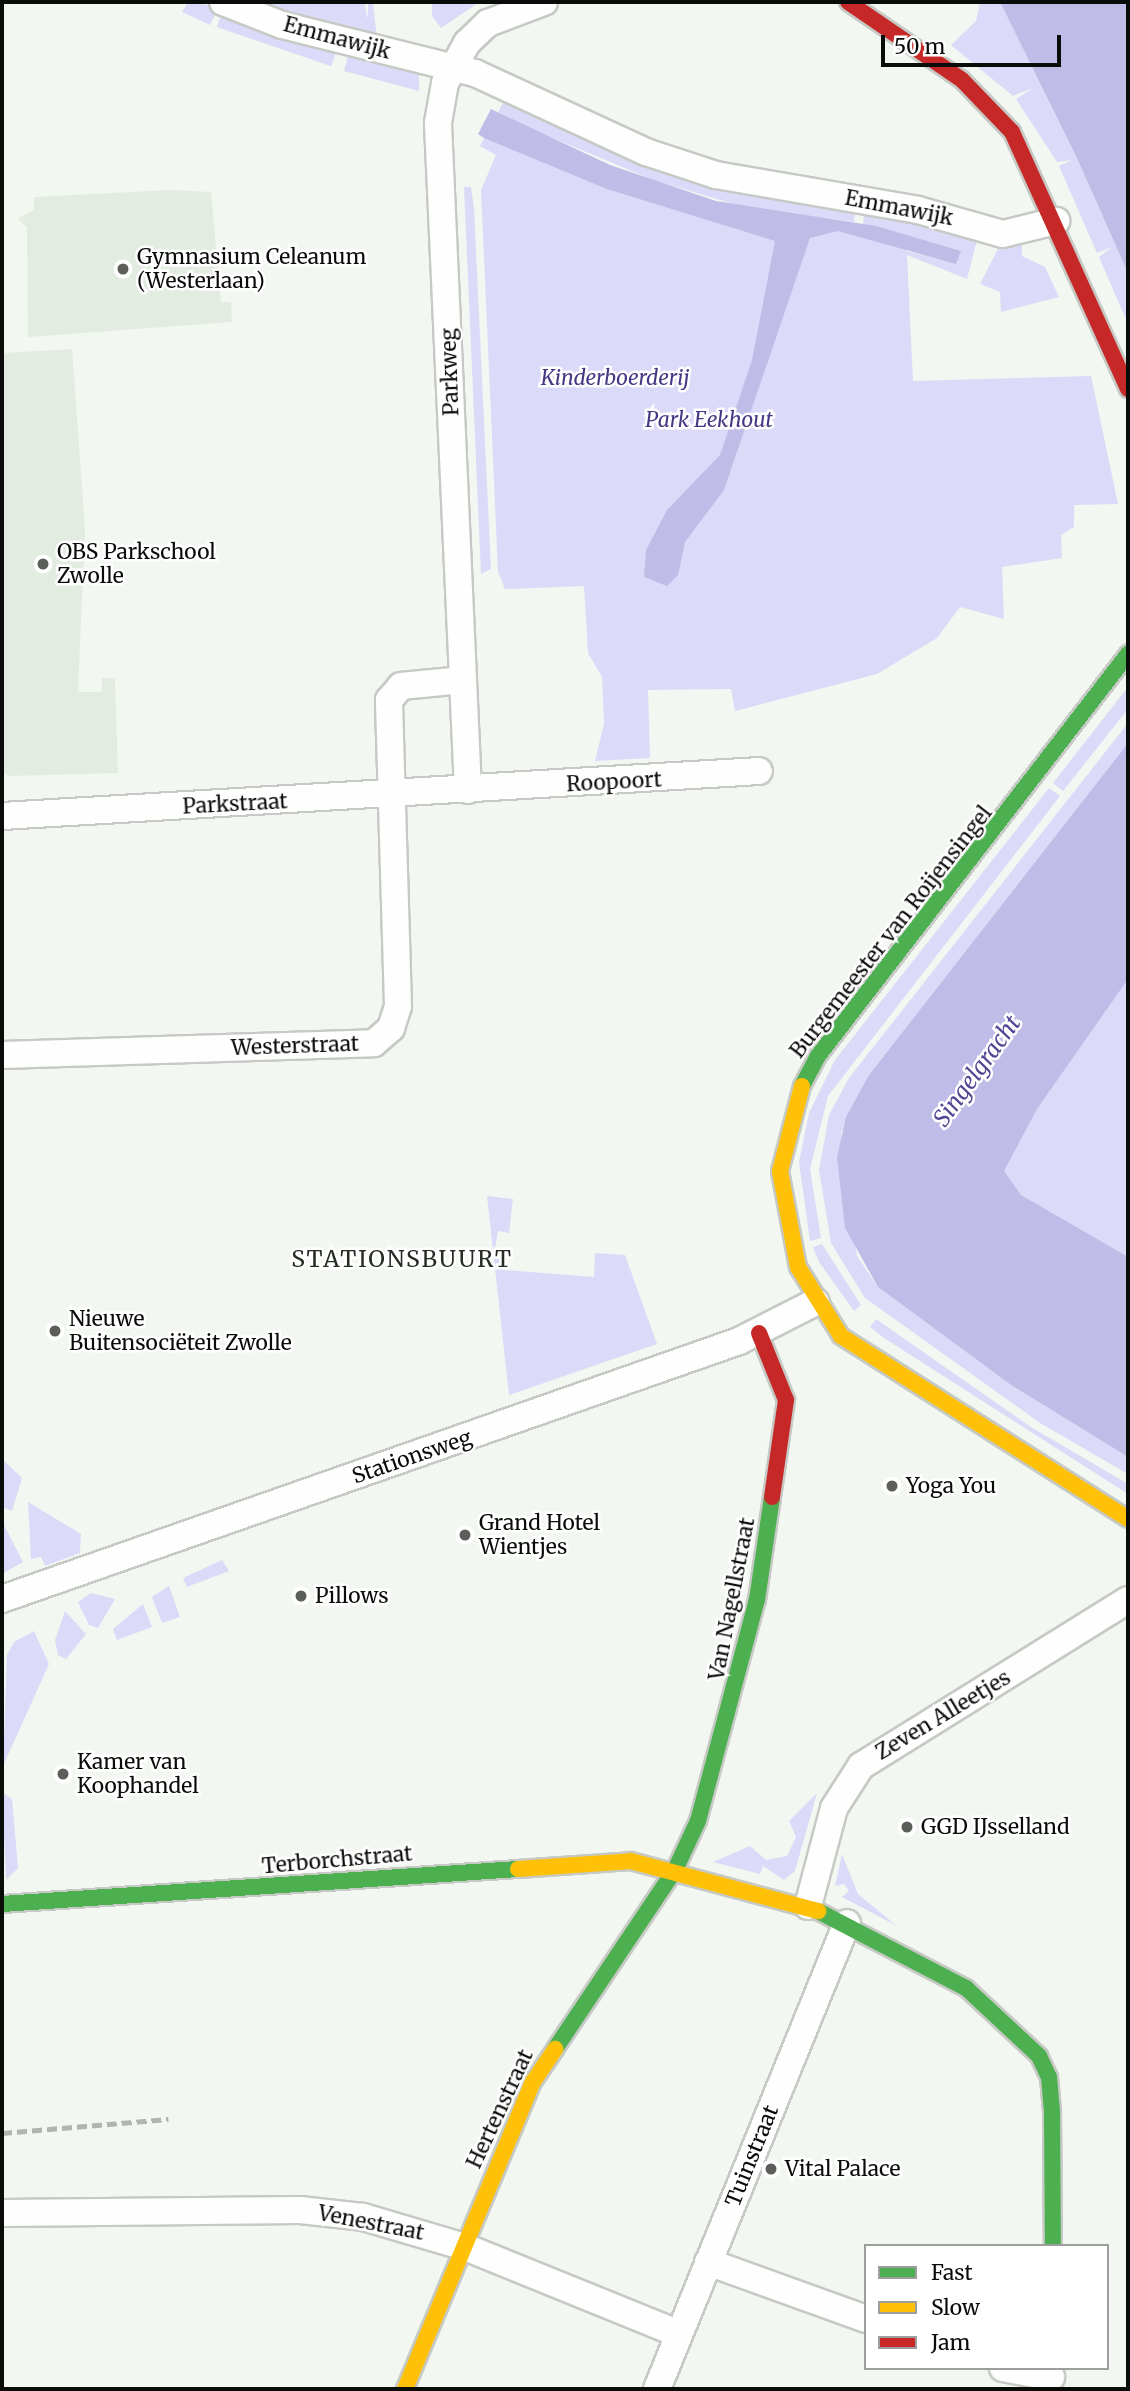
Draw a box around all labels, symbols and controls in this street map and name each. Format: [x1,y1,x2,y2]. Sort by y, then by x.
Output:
street label: Emmawijk [281,12,393,64]
scale bar [885,21,1065,65]
text: 50 m [894,33,945,60]
street label: Emmawijk [843,185,955,231]
place label: Gymnasium Celeanum (Westerlaan) [137,244,366,294]
marker: Gymnasium Celeanum (Westerlaan) [115,261,131,277]
street label: Parkweg [436,328,464,416]
park label: Kinderboerderij [541,365,689,391]
park label: Park Eekhout [645,407,773,433]
place label: OBS Parkschool Zwolle [57,539,216,589]
marker: OBS Parkschool Zwolle [35,556,51,572]
street label: Roopoort [566,767,662,797]
street label: Parkstraat [182,789,288,819]
street label: Burgemeester van Roijensingel [785,801,997,1063]
water label: Singelgracht [928,1010,1026,1132]
street label: Westerstraat [231,1031,359,1061]
district label: STATIONSBUURT [293,1245,511,1273]
place label: Nieuwe Buitensociëteit Zwolle [69,1306,292,1356]
marker: Nieuwe Buitensociëteit Zwolle [47,1323,63,1339]
street label: Stationsweg [349,1425,475,1489]
place label: Yoga You [906,1473,996,1499]
marker: Yoga You [884,1478,900,1494]
place label: Grand Hotel Wientjes [479,1510,600,1560]
street label: Van Nagellstraat [704,1516,760,1682]
marker: Grand Hotel Wientjes [457,1527,473,1543]
place label: Pillows [315,1583,389,1609]
marker: Pillows [293,1588,309,1604]
street label: Zeven Alleetjes [871,1665,1015,1765]
place label: Kamer van Koophandel [77,1749,199,1799]
marker: Kamer van Koophandel [55,1766,71,1782]
place label: GGD IJsselland [921,1814,1070,1840]
marker: GGD IJsselland [899,1819,915,1835]
street label: Terborchstraat [261,1841,413,1879]
street label: Hertenstraat [461,2046,539,2172]
street label: Tuinstraat [720,2102,784,2210]
place label: Vital Palace [785,2156,900,2182]
marker: Vital Palace [763,2161,779,2177]
street label: Venestraat [316,2200,426,2246]
legend [864,2244,1109,2370]
text: Fast [931,2259,973,2286]
text: Slow [931,2294,980,2321]
text: Jam [931,2329,970,2356]

